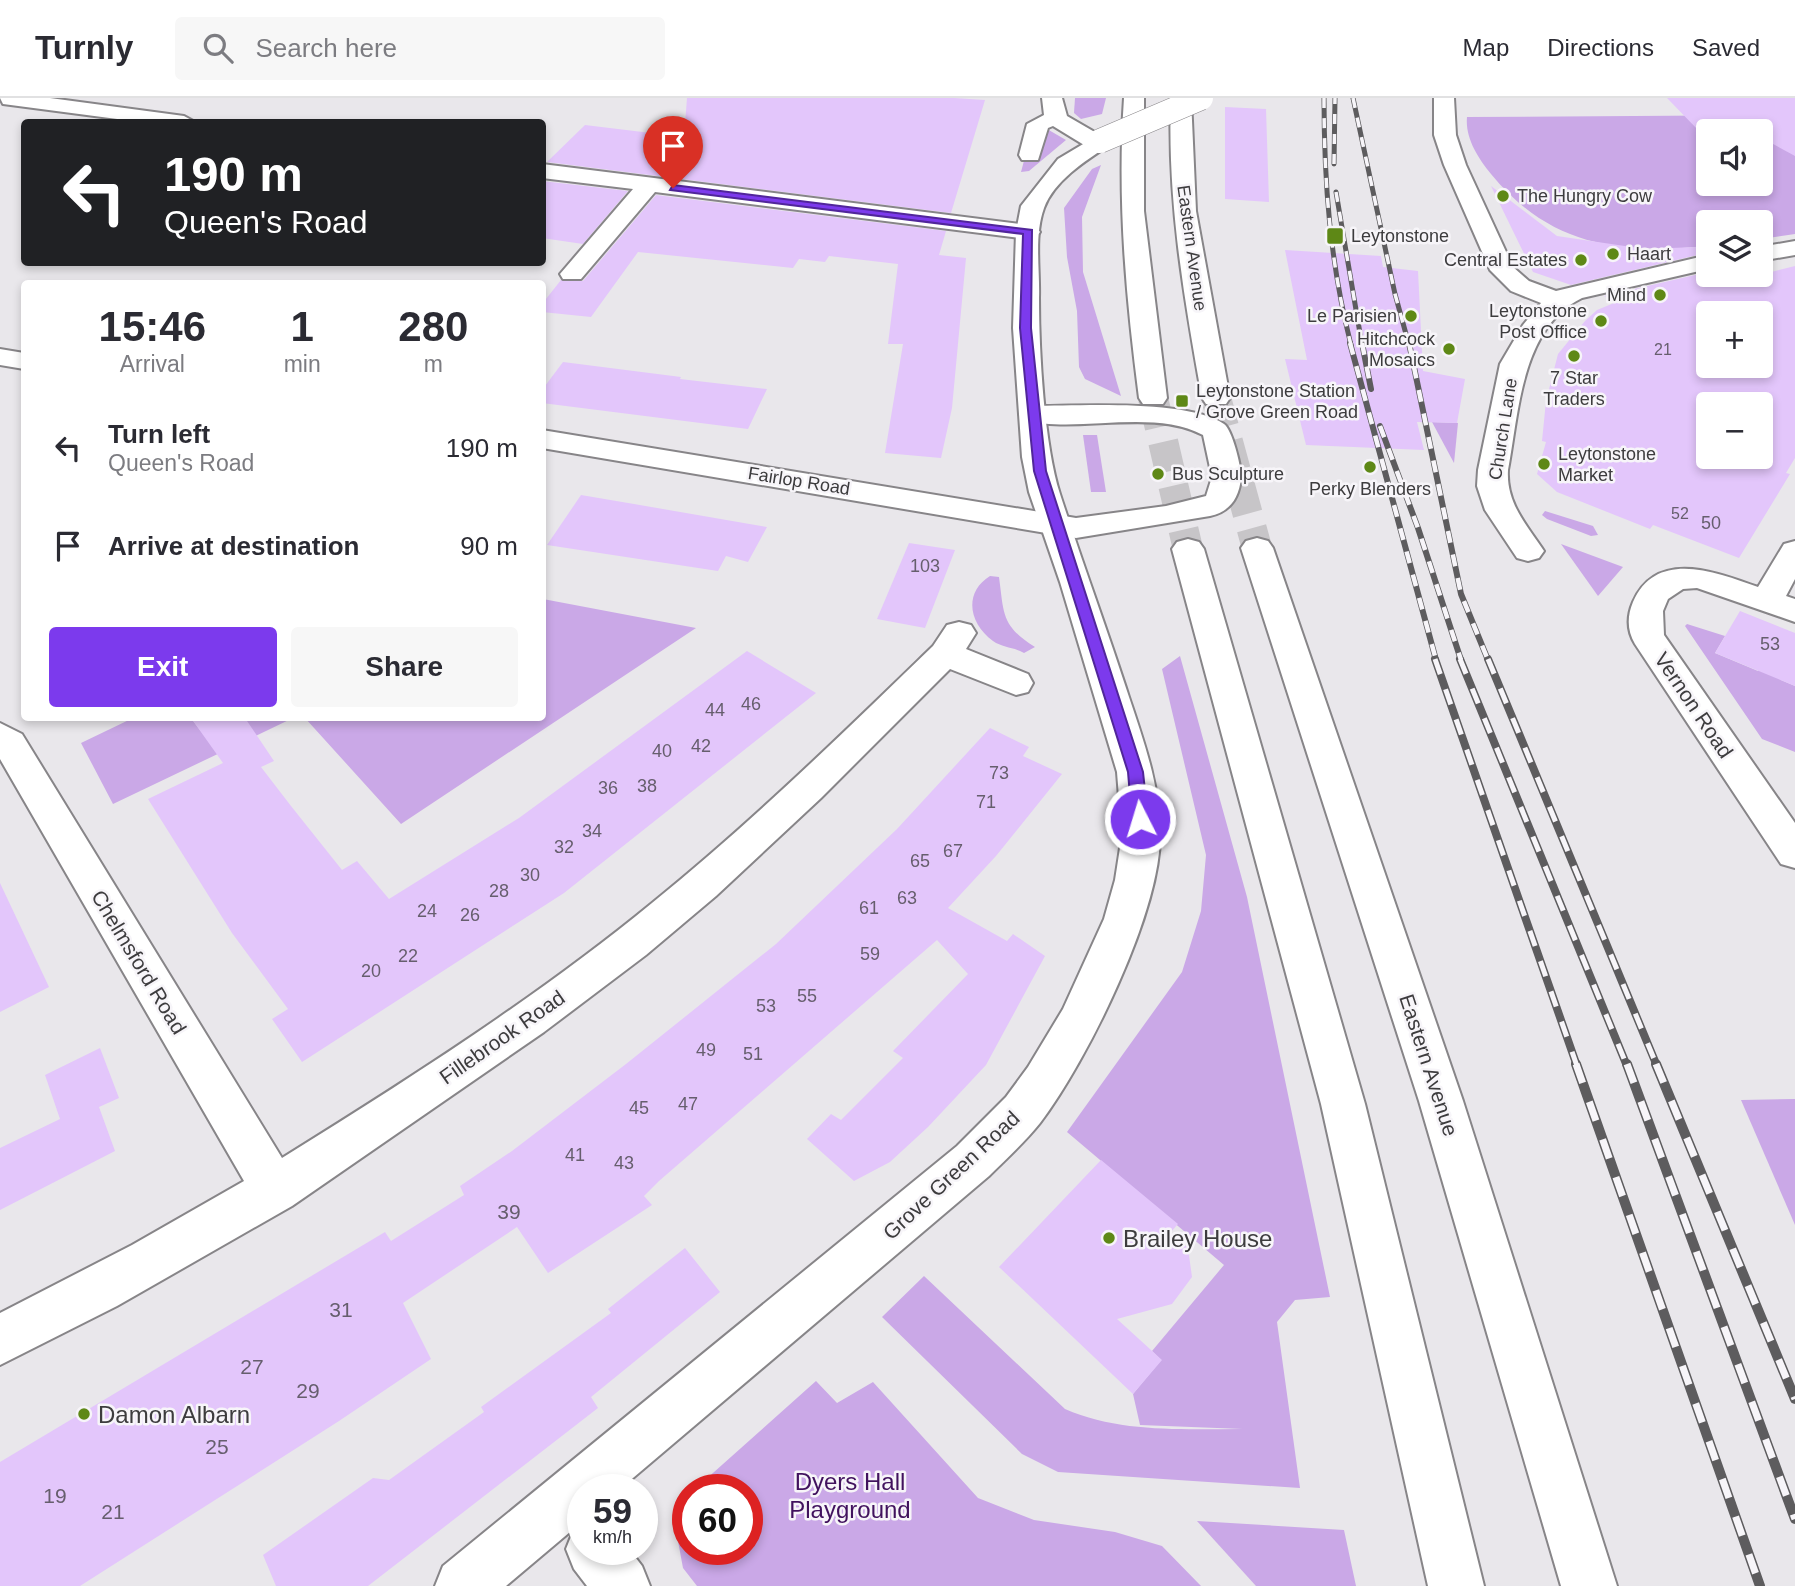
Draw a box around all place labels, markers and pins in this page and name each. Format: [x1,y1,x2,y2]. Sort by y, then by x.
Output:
pin [643,116,703,188]
place label: The Hungry Cow [1517,186,1653,206]
marker: The Hungry Cow [1495,188,1511,204]
marker: Leytonstone [1325,226,1345,246]
place label: Leytonstone [1351,226,1449,246]
place label: Haart [1627,244,1671,264]
marker: Haart [1605,246,1621,262]
place label: Central Estates [1444,250,1567,270]
marker: Central Estates [1573,252,1589,268]
place label: Mind [1607,285,1646,305]
marker: Mind [1652,287,1668,303]
place label: Leytonstone Post Office [1489,301,1587,342]
place label: Le Parisien [1307,306,1397,326]
marker: Le Parisien [1403,308,1419,324]
marker: Leytonstone Post Office [1593,313,1609,329]
place label: Hitchcock Mosaics [1357,329,1436,370]
marker: Hitchcock Mosaics [1441,341,1457,357]
marker: 7 Star Traders [1566,348,1582,364]
place label: 7 Star Traders [1543,368,1605,409]
place label: Leytonstone Station / Grove Green Road [1196,381,1358,422]
marker: Leytonstone Station / Grove Green Road [1174,393,1190,409]
place label: Leytonstone Market [1558,444,1656,485]
marker: Leytonstone Market [1536,456,1552,472]
marker: Perky Blenders [1362,459,1378,475]
place label: Bus Sculpture [1172,464,1284,484]
marker: Bus Sculpture [1150,466,1166,482]
place label: Perky Blenders [1309,479,1431,499]
place label: Brailey House [1123,1225,1272,1252]
marker: Brailey House [1101,1230,1117,1246]
place label: Damon Albarn [98,1401,250,1428]
marker: Damon Albarn [76,1406,92,1422]

